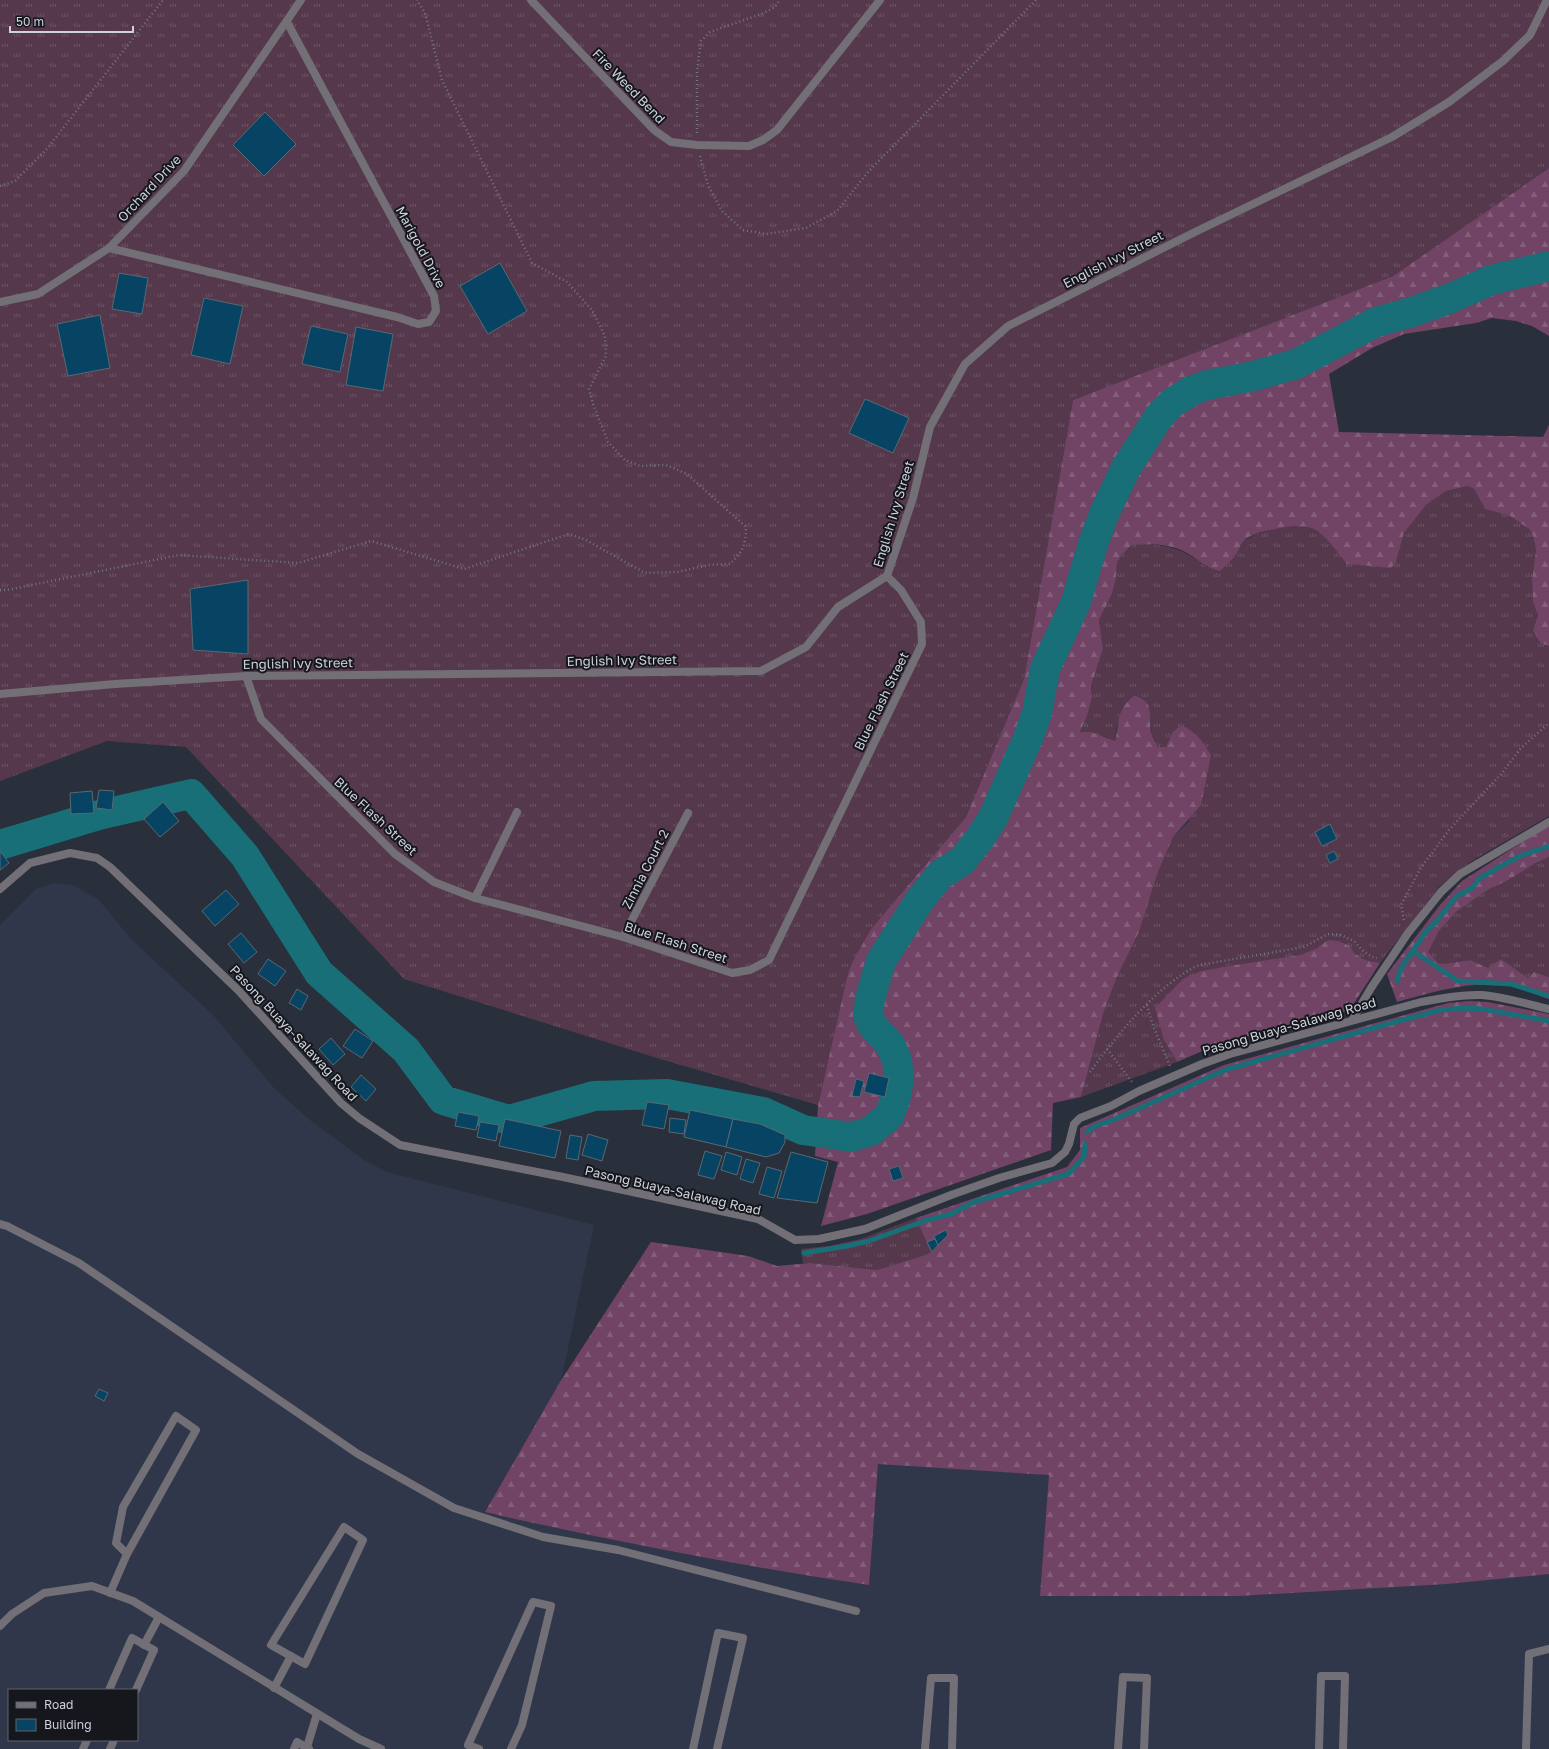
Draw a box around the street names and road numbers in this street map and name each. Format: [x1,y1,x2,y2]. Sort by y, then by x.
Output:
street label: Fire Weed Bend [589,45,669,127]
street label: Orchard Drive [114,151,184,225]
street label: Marigold Drive [393,203,449,291]
street label: English Ivy Street [1060,227,1166,291]
street label: English Ivy Street [869,459,917,569]
street label: Blue Flash Street [850,649,912,753]
street label: English Ivy Street [567,651,677,669]
street label: English Ivy Street [243,654,353,672]
street label: Blue Flash Street [331,774,421,858]
street label: Zinnia Court 2 [618,827,672,911]
street label: Blue Flash Street [622,918,730,966]
street label: Pasong Buaya-Salawag Road [227,962,361,1104]
street label: Pasong Buaya-Salawag Road [1200,993,1378,1059]
street label: Pasong Buaya-Salawag Road [583,1162,763,1218]

